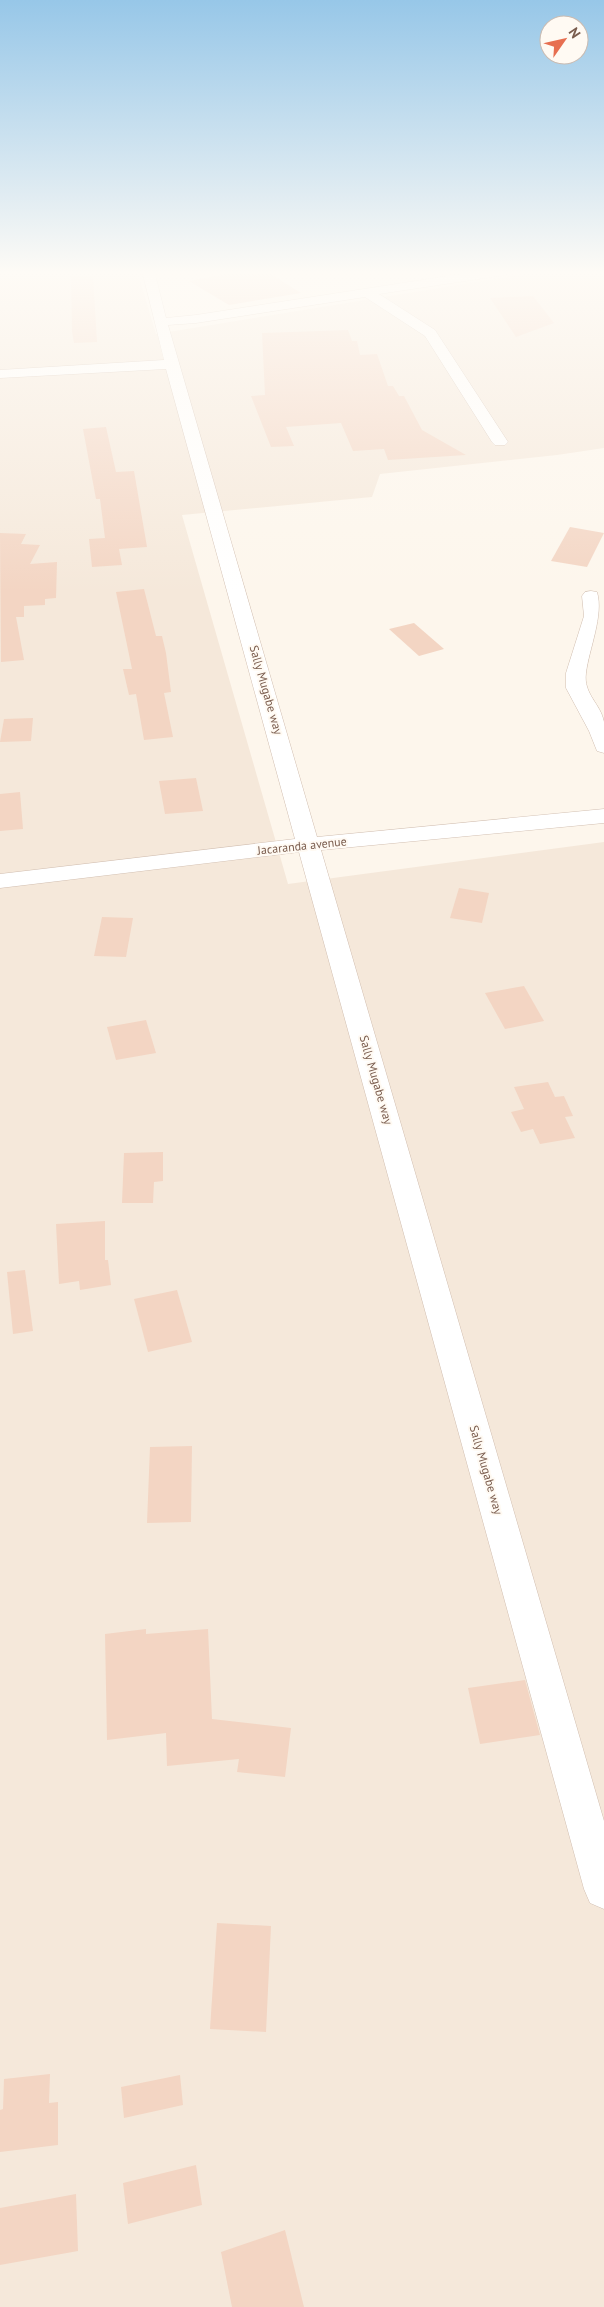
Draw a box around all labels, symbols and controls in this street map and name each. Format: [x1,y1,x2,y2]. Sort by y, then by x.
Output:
north arrow [539,15,589,65]
text: N [565,24,585,42]
street label: Sally Mugabe way [247,643,287,737]
street label: Jacaranda avenue [255,833,347,858]
street label: Sally Mugabe way [357,1033,397,1127]
street label: Sally Mugabe way [467,1423,507,1517]

